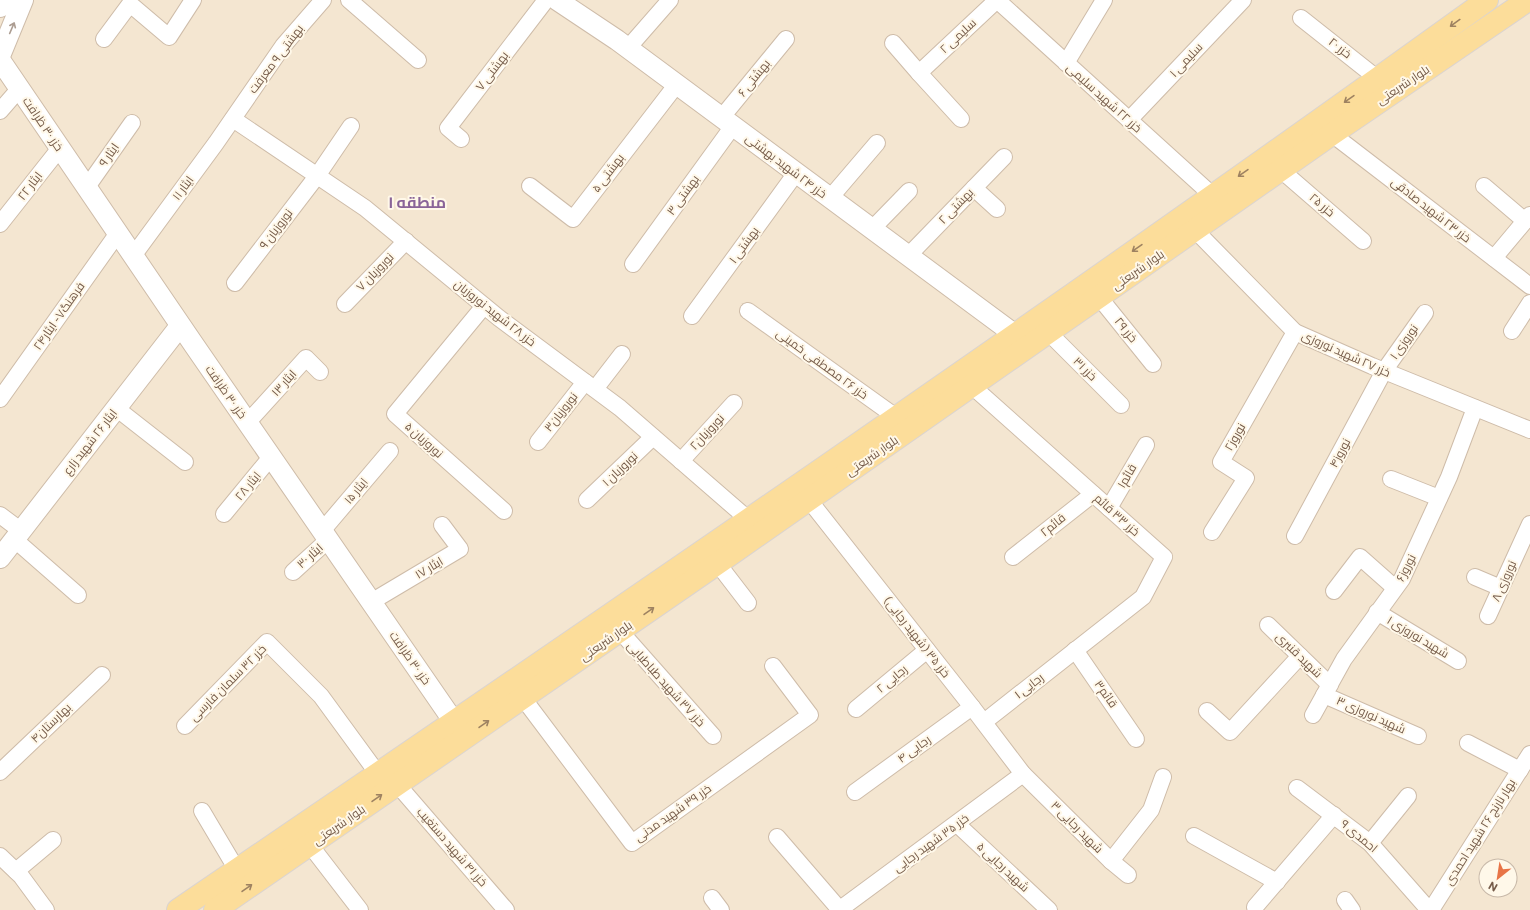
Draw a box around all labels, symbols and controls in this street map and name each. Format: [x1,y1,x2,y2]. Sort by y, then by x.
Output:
street label: سلیمی ۲ [936,15,979,56]
one-way arrow [1450,19,1461,27]
street label: بهشتی ۹ معرفت [245,21,306,96]
one-way arrow [9,23,16,35]
street label: خزر ۲۰ [1326,34,1355,61]
street label: سلیمی ۱ [1166,39,1205,80]
street label: بهشتی ۷ [472,48,511,93]
street label: بهشتی ۶ [734,56,773,99]
street label: خزر ۲۲ شهید سلیمی [1063,60,1145,136]
street label: بلوار شریعتی [1373,61,1432,108]
street label: خزر ۳۰ ظرافت [20,94,67,154]
one-way arrow [1344,95,1355,103]
street label: خزر ۲۴ شهید بهشتی [743,130,830,201]
street label: ایثار ۹ [95,140,122,169]
street label: بهشتی ۵ [588,150,627,195]
street label: ایثار ۲۲ [14,169,45,203]
one-way arrow [1238,169,1249,177]
street label: بهشتی ۳ [663,172,702,218]
street label: ایثار ۱۱ [169,173,197,203]
street label: خزر ۲۳ شهید صادقی [1388,174,1474,245]
street label: بهشتی ۲ [935,185,976,227]
street label: خزر ۲۵ [1307,190,1338,220]
district label: منطقه ۱ [388,192,446,211]
street label: نوروزیان ۹ [256,206,296,252]
street label: بهشتی ۱ [725,223,762,266]
one-way arrow [1131,244,1142,252]
street label: بلوار شریعتی [1109,246,1167,293]
street label: نوروزیان ۷ [353,249,397,294]
street label: خزر ۲۸ شهید نوروزیان [451,276,539,349]
street label: فرهنگ۷- ایثار۲۴ [30,279,88,353]
street label: خزر ۲۹ [1112,314,1141,345]
street label: نوروزی ۱ [1386,321,1421,362]
street label: خزر ۲۶ مصطفی خمینی [773,325,871,402]
street label: خزر ۲۷ شهید نوروزی [1299,327,1393,380]
street label: خزر ۳۱ [1070,354,1100,384]
street label: خزر ۳۰ ظرافت [202,362,250,421]
street label: ایثار ۱۳ [268,366,300,399]
street label: نوروزیان۳ [541,389,581,434]
street label: ایثار ۲۶ شهید زارع [59,406,121,478]
street label: نوروزیان۲ [686,410,727,453]
street label: نوروزیان ۵ [402,418,447,461]
street label: نوروز۲ [1221,420,1248,453]
street label: بلوار شریعتی [843,432,901,479]
street label: نوروز۴ [1326,436,1353,470]
street label: نوروزیان ۱ [599,448,641,489]
street label: قائم۱ [1114,461,1140,491]
street label: ایثار ۲۸ [231,468,264,503]
street label: ایثار ۱۵ [340,475,371,507]
street label: خزر ۳۳ قائم [1091,490,1143,540]
street label: قائم۲ [1037,510,1069,540]
street label: ایثار ۳۰ [293,540,326,571]
street label: نوروز۶ [1392,552,1419,584]
street label: ایثار ۱۷ [412,553,446,582]
street label: نوروزی ۸ [1488,558,1519,604]
street label: خزر ۳۵ (شهید رجایی) [881,593,954,680]
one-way arrow [643,607,654,615]
street label: شهید نوروزی ۱ [1384,612,1452,661]
street label: بلوار شریعتی [577,617,635,664]
street label: خزر ۳۰ ظرافت [386,628,434,687]
street label: شهید قنبری [1273,629,1326,680]
street label: خزر ۳۷ شهید طباطبایی [624,638,709,729]
street label: خزر ۳۲ سلمان فارسی [186,641,269,724]
street label: رجایی ۲ [873,661,910,696]
street label: رجایی ۱ [1011,669,1046,702]
street label: قائم۳ [1091,677,1121,711]
street label: شهید نوروزی ۳ [1334,693,1408,737]
street label: بهارستان۴ [27,700,74,746]
one-way arrow [479,720,490,728]
street label: رجایی ۴ [894,732,933,766]
street label: بهار نارنج ۲۶ شهید احمدی [1441,776,1519,888]
street label: خزر ۳۹ شهید مدنی [631,781,714,845]
one-way arrow [372,794,383,802]
street label: شهید رجایی ۳ [1048,797,1107,856]
street label: بلوار شریعتی [310,801,368,848]
street label: خزر ۴۱ شهید دستغیب [414,804,491,889]
street label: خزر ۳۵ شهید رجایی [890,810,972,875]
street label: احمدی ۹ [1338,816,1381,855]
street label: شهید رجایی ۵ [974,839,1033,895]
north arrow [1478,858,1518,898]
text: N [1486,879,1500,895]
one-way arrow [242,884,253,892]

